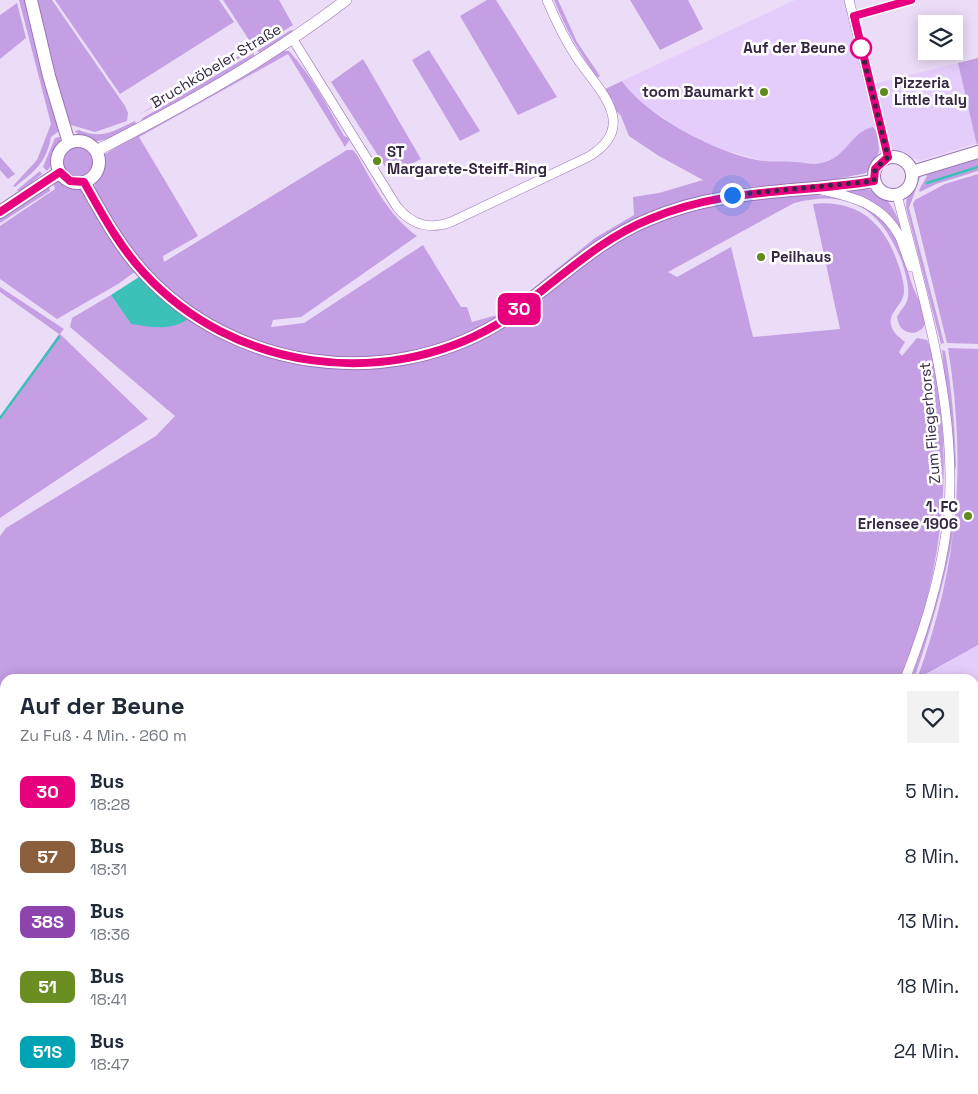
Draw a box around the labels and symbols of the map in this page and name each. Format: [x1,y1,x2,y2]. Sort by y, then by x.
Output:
street label: Bruchköbeler Straße [147,19,285,112]
marker: Auf der Beune [850,37,872,59]
place label: Auf der Beune [743,38,846,57]
place label: Pizzeria Little Italy [894,73,967,109]
place label: toom Baumarkt [642,82,754,101]
marker: toom Baumarkt [758,86,770,98]
marker: Pizzeria Little Italy [878,86,890,98]
place label: ST Margarete-Steiff-Ring [387,142,547,178]
marker: ST Margarete-Steiff-Ring [371,155,383,167]
your location [720,183,745,208]
place label: Peilhaus [771,247,831,266]
marker: Peilhaus [755,251,767,263]
line badge: 30 [496,293,542,325]
street label: Zum Fliegerhorst [915,362,944,484]
place label: 1. FC Erlensee 1906 [858,497,958,533]
marker: 1. FC Erlensee 1906 [962,510,974,522]

